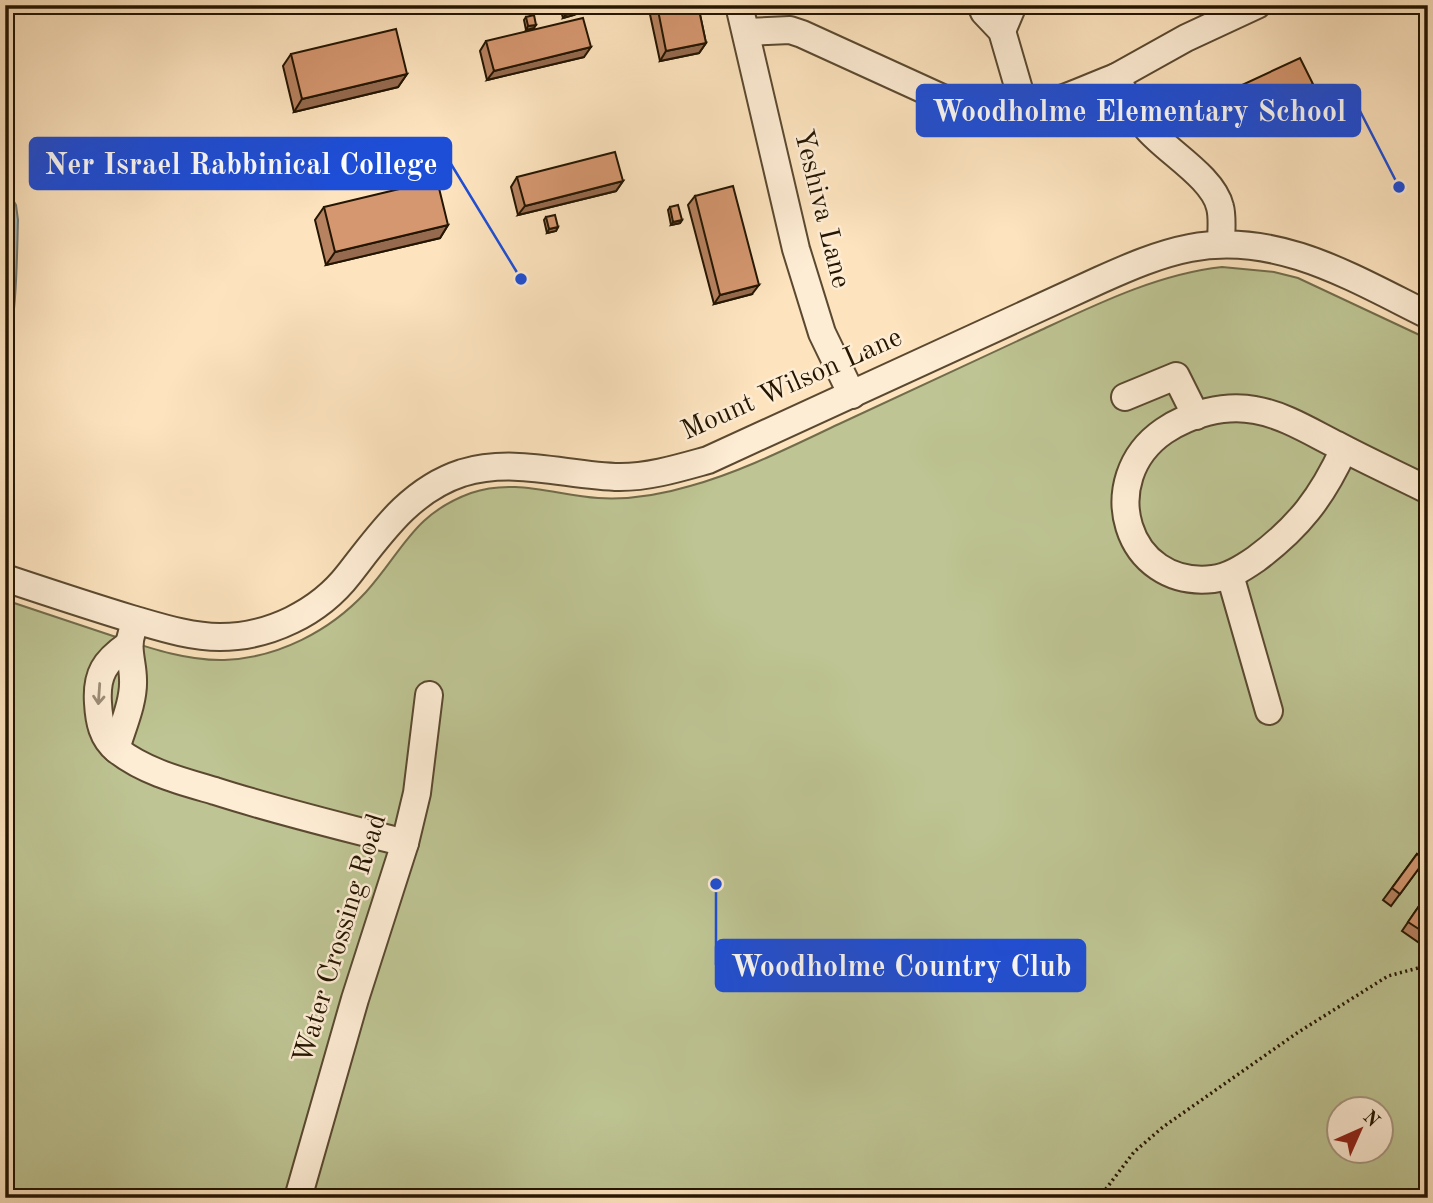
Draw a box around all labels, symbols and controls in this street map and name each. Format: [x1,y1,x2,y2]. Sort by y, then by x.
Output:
callout: Woodholme Elementary School [917,85,1360,136]
text: Woodholme Elementary School [932,98,1346,128]
street label: Yeshiva Lane [788,127,854,291]
callout: Ner Israel Rabbinical College [30,138,451,189]
text: Ner Israel Rabbinical College [44,151,438,181]
street label: Mount Wilson Lane [677,324,907,446]
one-way arrow [92,682,105,705]
street label: Water Crossing Road [290,811,392,1067]
callout: Woodholme Country Club [716,940,1085,991]
text: Woodholme Country Club [730,953,1072,983]
north arrow [1324,1094,1394,1164]
text: N [1358,1108,1382,1132]

